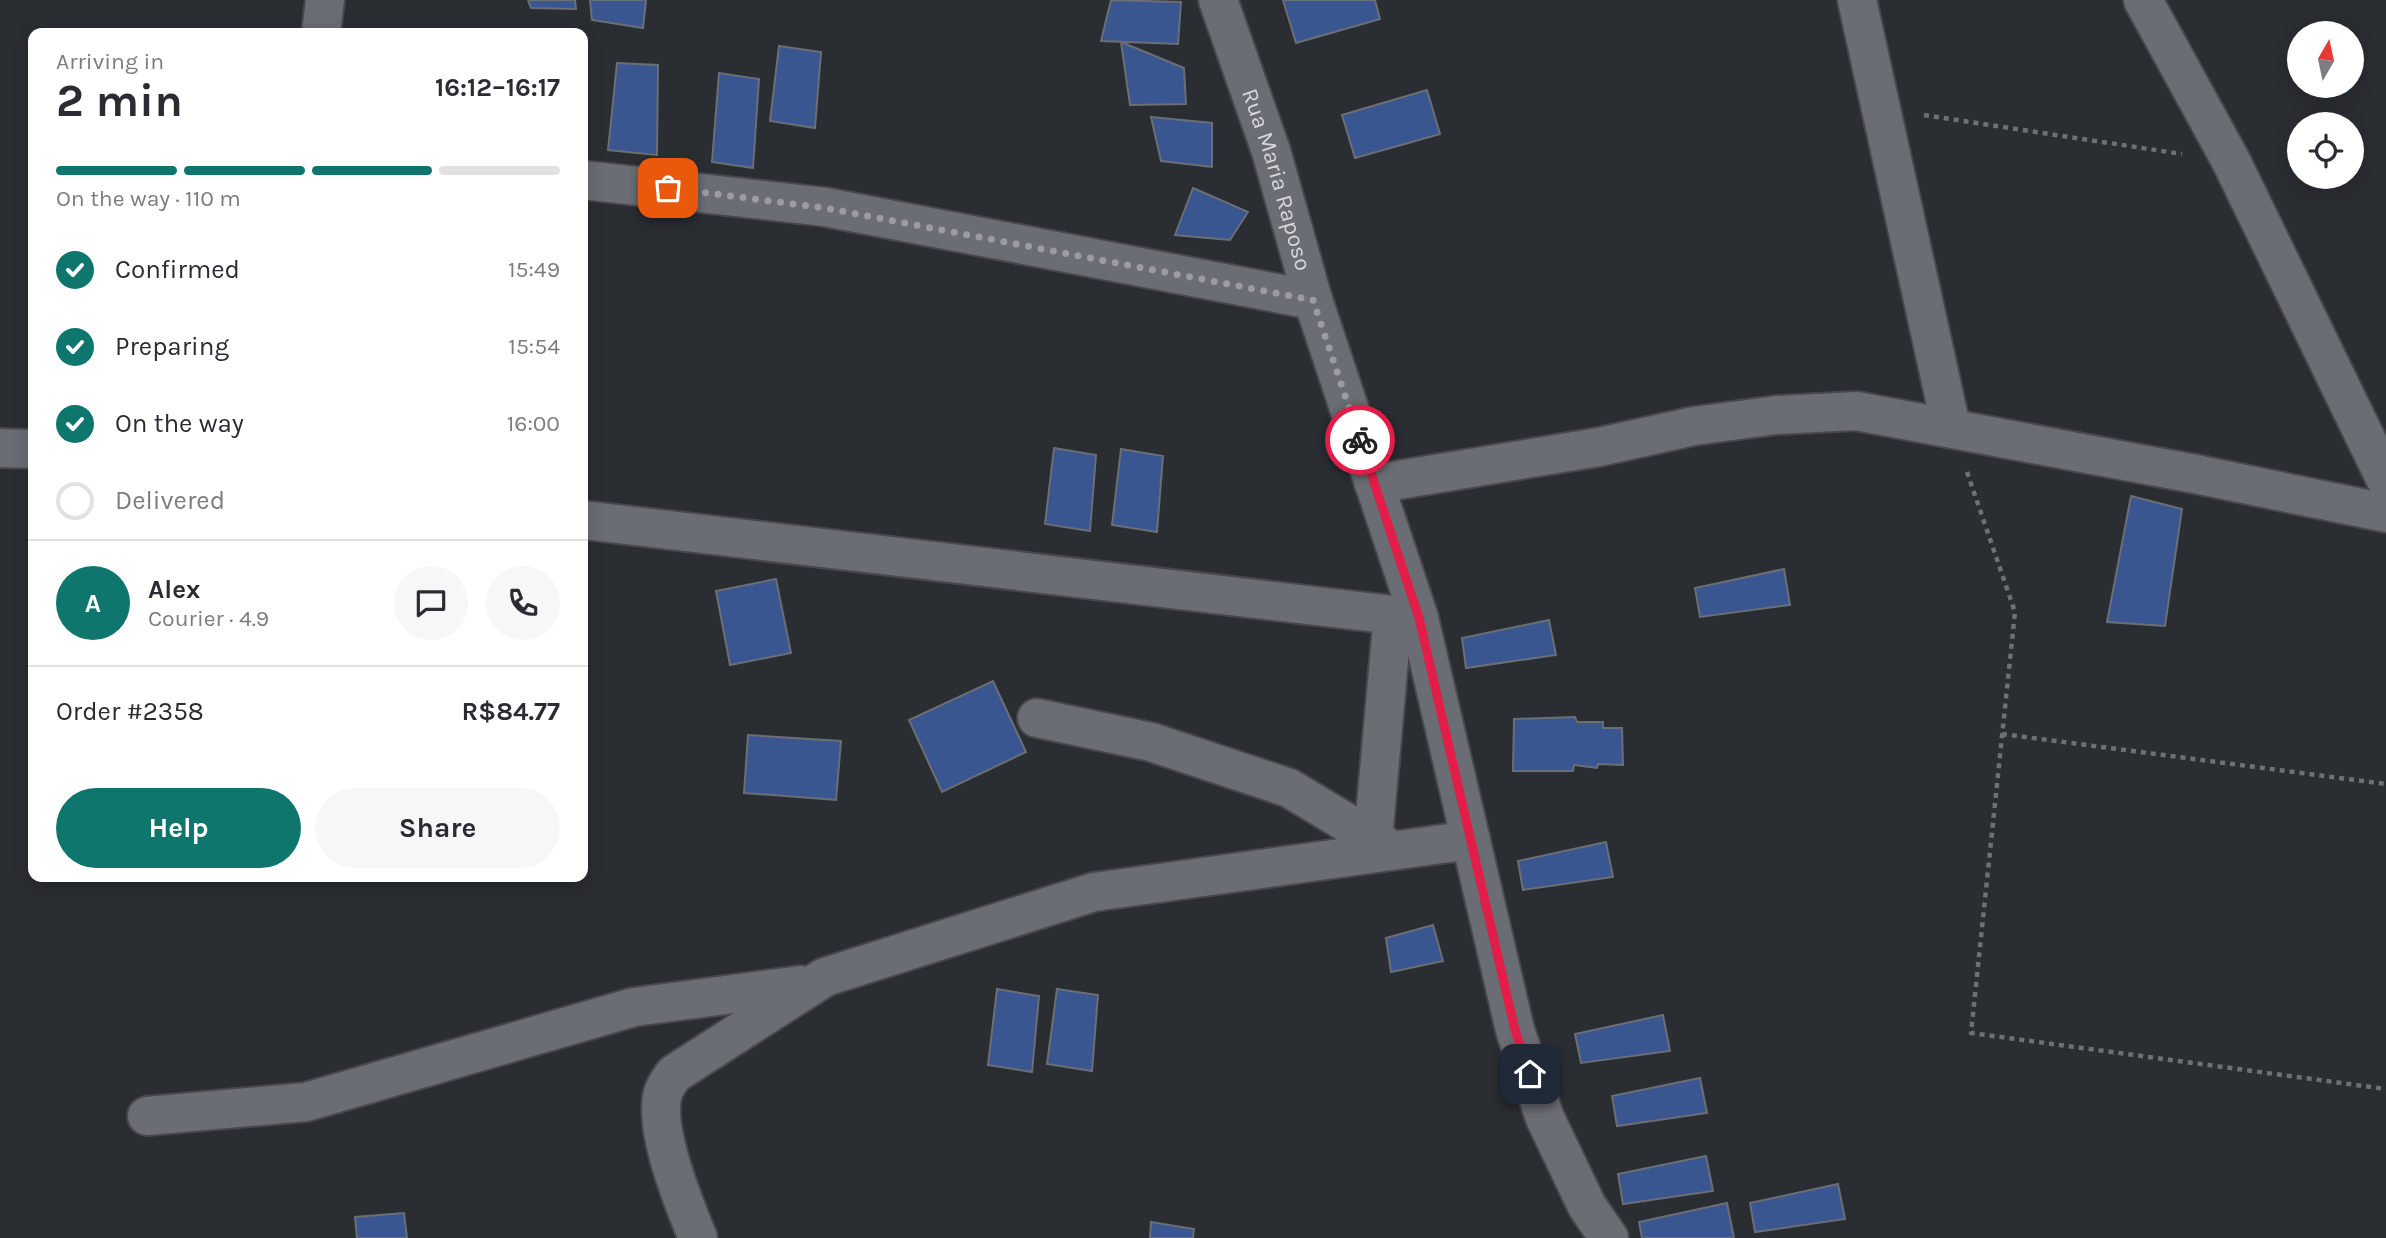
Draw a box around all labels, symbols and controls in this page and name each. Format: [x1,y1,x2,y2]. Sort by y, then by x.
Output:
north arrow [2287,21,2364,98]
map controls [2287,21,2364,189]
text: Arriving in [56,48,164,75]
text: 16:12–16:17 [435,72,560,103]
text: 2 min [56,74,183,128]
street label: Rua Maria Raposo [1236,85,1317,274]
button: locate [2287,112,2364,189]
pin [638,158,698,218]
icon: bag [649,169,687,207]
text: On the way · 110 m [56,185,241,212]
icon: check [56,251,94,289]
text: Confirmed [115,254,240,285]
text: 15:49 [508,256,560,283]
icon: check [56,328,94,366]
text: Preparing [115,331,229,362]
text: 15:54 [508,333,560,360]
icon: check [56,405,94,443]
courier [1325,405,1395,475]
text: On the way [115,408,244,439]
text: 16:00 [507,410,560,437]
icon: bike [1341,421,1379,459]
text: Delivered [115,485,225,516]
button: chat [394,566,468,640]
button: phone [486,566,560,640]
text: Alex [148,574,200,605]
text: A [85,588,101,619]
text: Courier · 4.9 [148,605,269,632]
text: Order #2358 [56,696,204,727]
text: R$84.77 [462,696,560,727]
button: Help [56,788,301,868]
button: Share [315,788,560,868]
pin [1500,1044,1560,1104]
icon: home [1511,1055,1549,1093]

